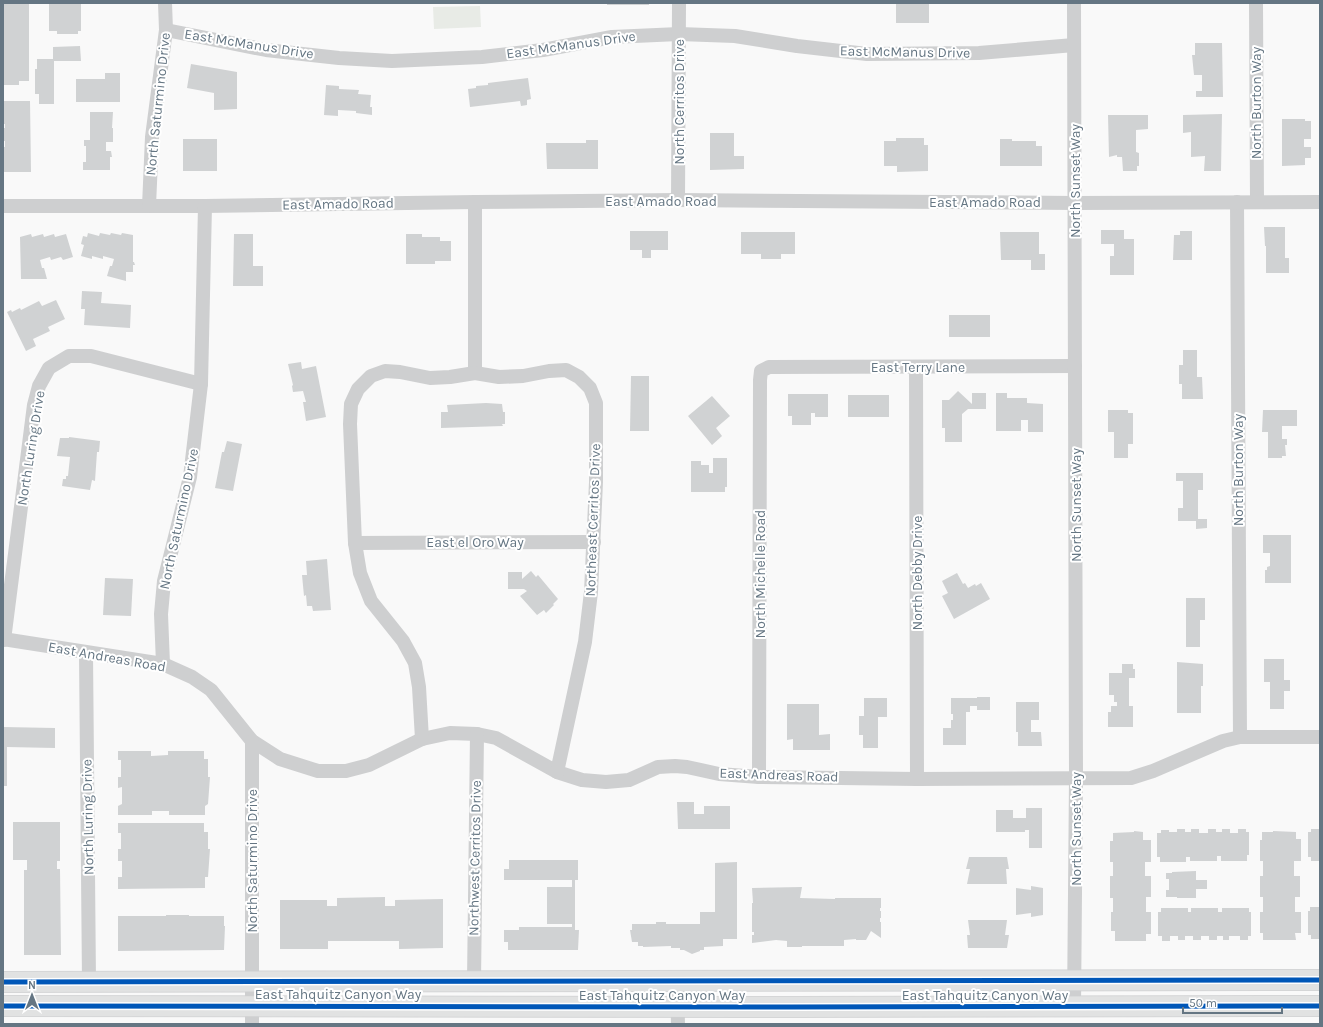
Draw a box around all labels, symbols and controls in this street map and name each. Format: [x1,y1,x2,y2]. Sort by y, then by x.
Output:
street label: East McManus Drive [183,25,315,63]
street label: East McManus Drive [505,28,637,62]
street label: North Saturmino Drive [142,32,174,176]
street label: North Cerritos Drive [671,39,688,165]
street label: East McManus Drive [840,42,970,62]
street label: North Burton Way [1248,46,1265,159]
street label: North Sunset Way [1067,123,1084,238]
street label: East Amado Road [605,193,717,210]
street label: East Amado Road [929,194,1041,211]
street label: East Amado Road [282,195,394,213]
street label: East Terry Lane [871,359,965,376]
street label: North Luring Drive [14,389,48,507]
street label: North Burton Way [1230,413,1247,526]
street label: Northeast Cerritos Drive [582,443,604,597]
street label: North Saturmino Drive [156,447,202,591]
street label: North Sunset Way [1068,447,1085,562]
street label: North Michelle Road [752,510,769,638]
street label: North Debby Drive [909,516,926,630]
street label: East el Oro Way [426,534,524,551]
street label: East Andreas Road [47,638,167,676]
street label: North Luring Drive [78,759,98,875]
street label: East Andreas Road [719,764,839,786]
street label: North Sunset Way [1068,771,1085,886]
street label: Northwest Cerritos Drive [465,780,485,936]
street label: North Saturmino Drive [244,789,261,933]
north arrow [12,975,52,1015]
text: N [28,979,36,992]
street label: East Tahquitz Canyon Way [255,986,422,1003]
street label: East Tahquitz Canyon Way [579,987,746,1004]
street label: East Tahquitz Canyon Way [902,987,1069,1004]
scale bar [1183,989,1282,1015]
text: 50 m [1189,996,1217,1010]

